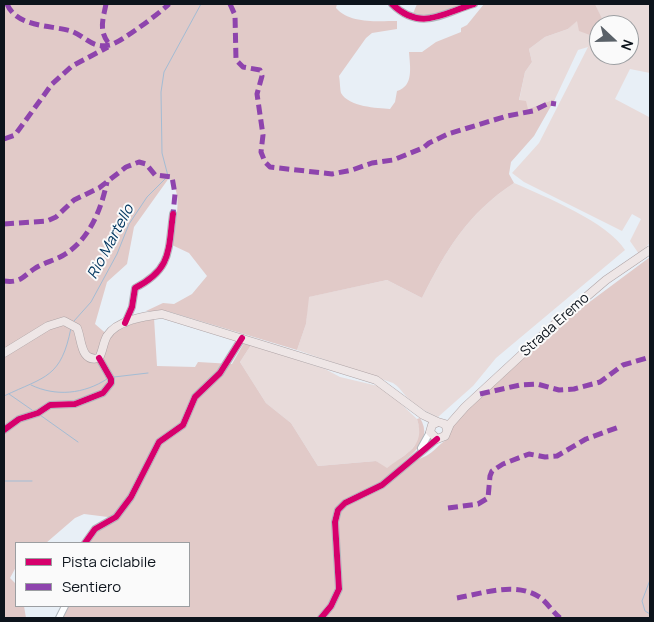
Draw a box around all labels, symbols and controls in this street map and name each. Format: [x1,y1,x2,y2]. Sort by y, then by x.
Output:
north arrow [589,15,639,65]
text: N [617,37,638,53]
water label: Rio Martello [84,202,138,282]
street label: Strada Eremo [517,290,593,360]
legend [15,542,190,607]
text: Pista ciclabile [62,551,156,572]
text: Sentiero [62,576,121,597]

